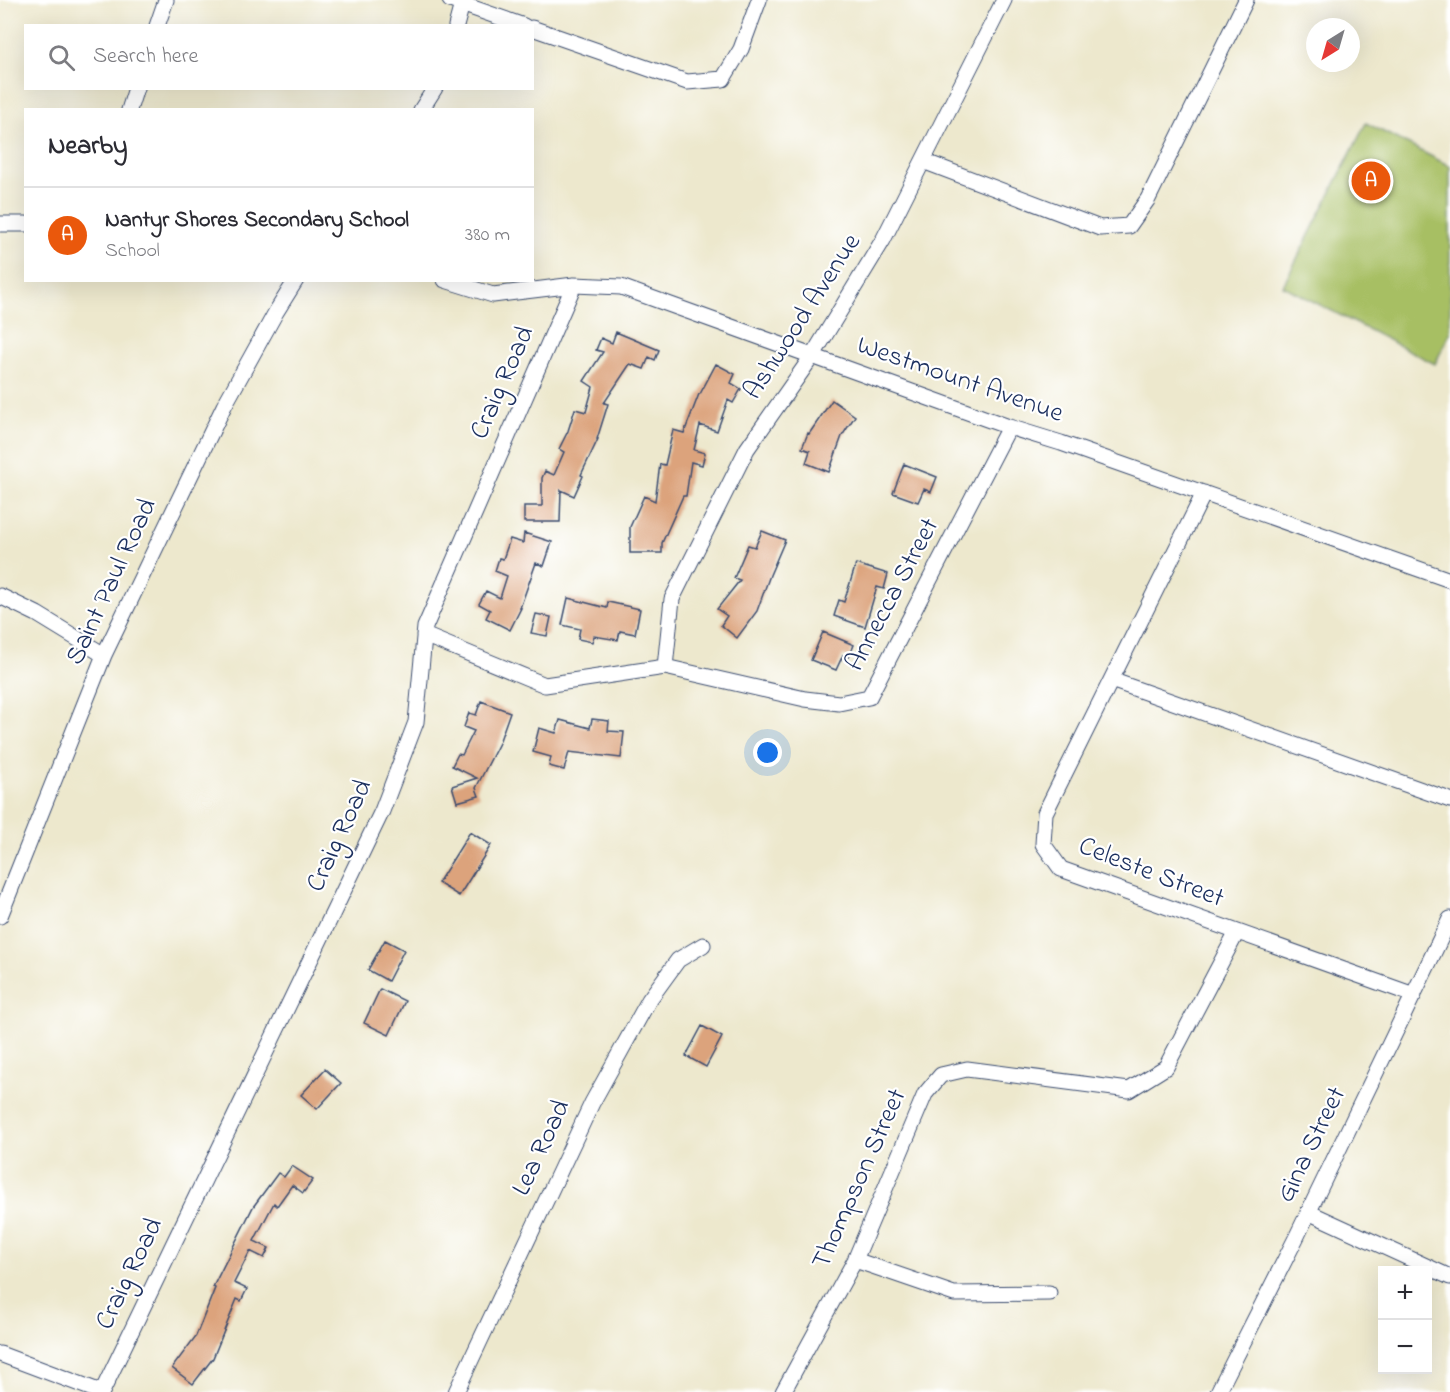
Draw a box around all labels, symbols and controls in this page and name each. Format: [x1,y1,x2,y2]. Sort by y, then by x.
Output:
north arrow [1306,18,1360,72]
search box [24,24,534,90]
icon: search [45,41,78,74]
text: Search here [93,41,198,73]
text: Nearby [48,128,127,166]
pin: A [1352,158,1390,204]
text: Nantyr Shores Secondary School [105,205,409,237]
text: A [61,221,74,250]
text: 380 m [465,221,510,250]
street label: Ashwood Avenue [735,225,872,408]
text: School [105,237,160,266]
street label: Craig Road [461,320,545,446]
street label: Westmount Avenue [852,326,1069,434]
street label: Saint Paul Road [56,492,168,672]
street label: Annecca Street [836,511,950,679]
your location [753,738,782,767]
street label: Craig Road [297,773,383,899]
street label: Celeste Street [1072,827,1230,919]
street label: Gina Street [1267,1081,1357,1209]
street label: Thompson Street [803,1083,917,1275]
street label: Lea Road [503,1093,581,1203]
street label: Craig Road [86,1211,174,1337]
map controls [1378,1266,1432,1374]
button: + [1378,1266,1432,1320]
button: − [1378,1320,1432,1374]

